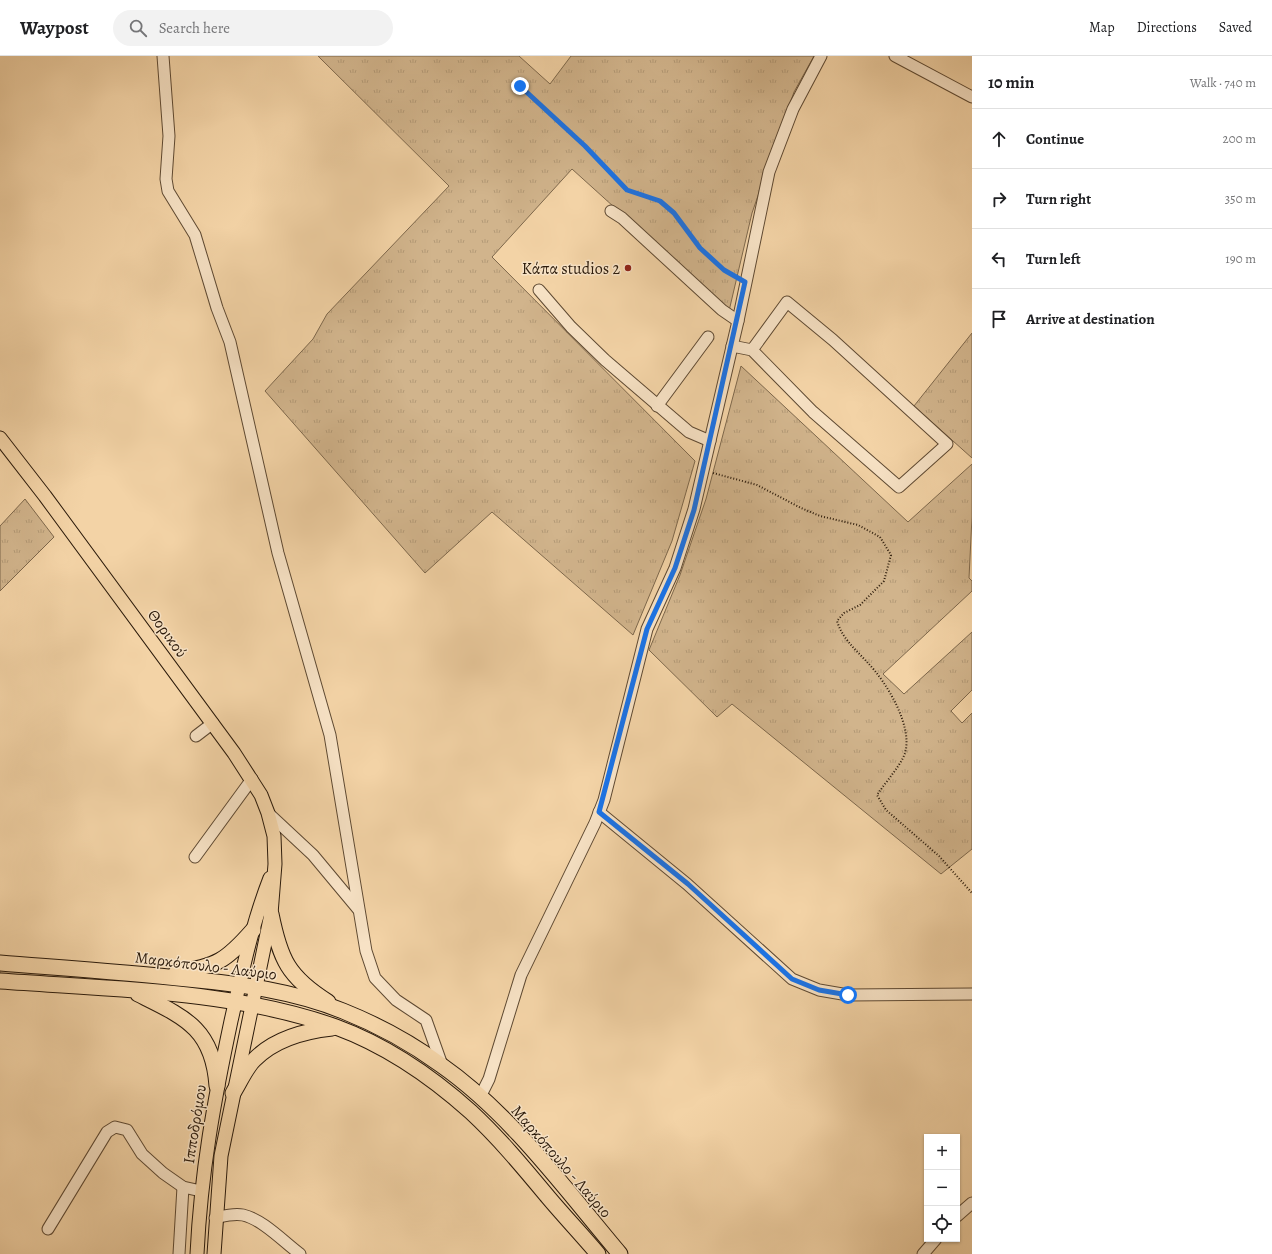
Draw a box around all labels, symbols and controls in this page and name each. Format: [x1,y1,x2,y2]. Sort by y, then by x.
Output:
search box [113,10,393,46]
text: Waypost [20,15,89,41]
icon: search [127,17,149,39]
text: Search here [159,18,230,38]
text: Map [1089,18,1115,37]
text: Directions [1137,18,1197,37]
text: Saved [1219,18,1252,37]
text: 10 min [988,71,1034,94]
text: Walk · 740 m [1190,74,1256,91]
route end [511,77,529,95]
icon: ahead [988,128,1010,150]
text: Continue [1026,129,1084,149]
text: 200 m [1223,130,1256,147]
icon: right [988,188,1010,210]
text: Turn right [1026,189,1091,209]
text: 350 m [1225,190,1256,207]
icon: left [988,248,1010,270]
text: Turn left [1026,249,1081,269]
text: 190 m [1225,250,1256,267]
place label: Κάπα studios 2 [522,258,620,280]
marker: Κάπα studios 2 [623,263,633,273]
icon: arrive [988,308,1010,330]
text: Arrive at destination [1026,309,1155,329]
street label: Θορικού [142,605,192,662]
street label: Μαρκόπουλο - Λαύριο [134,946,278,986]
route start [839,986,857,1004]
street label: Ιπποδρόμου [178,1083,212,1165]
street label: Μαρκόπουλο - Λαύριο [506,1101,616,1223]
map controls [924,1134,960,1242]
button: + [924,1134,960,1170]
button: − [924,1170,960,1206]
button: locate [924,1206,960,1242]

